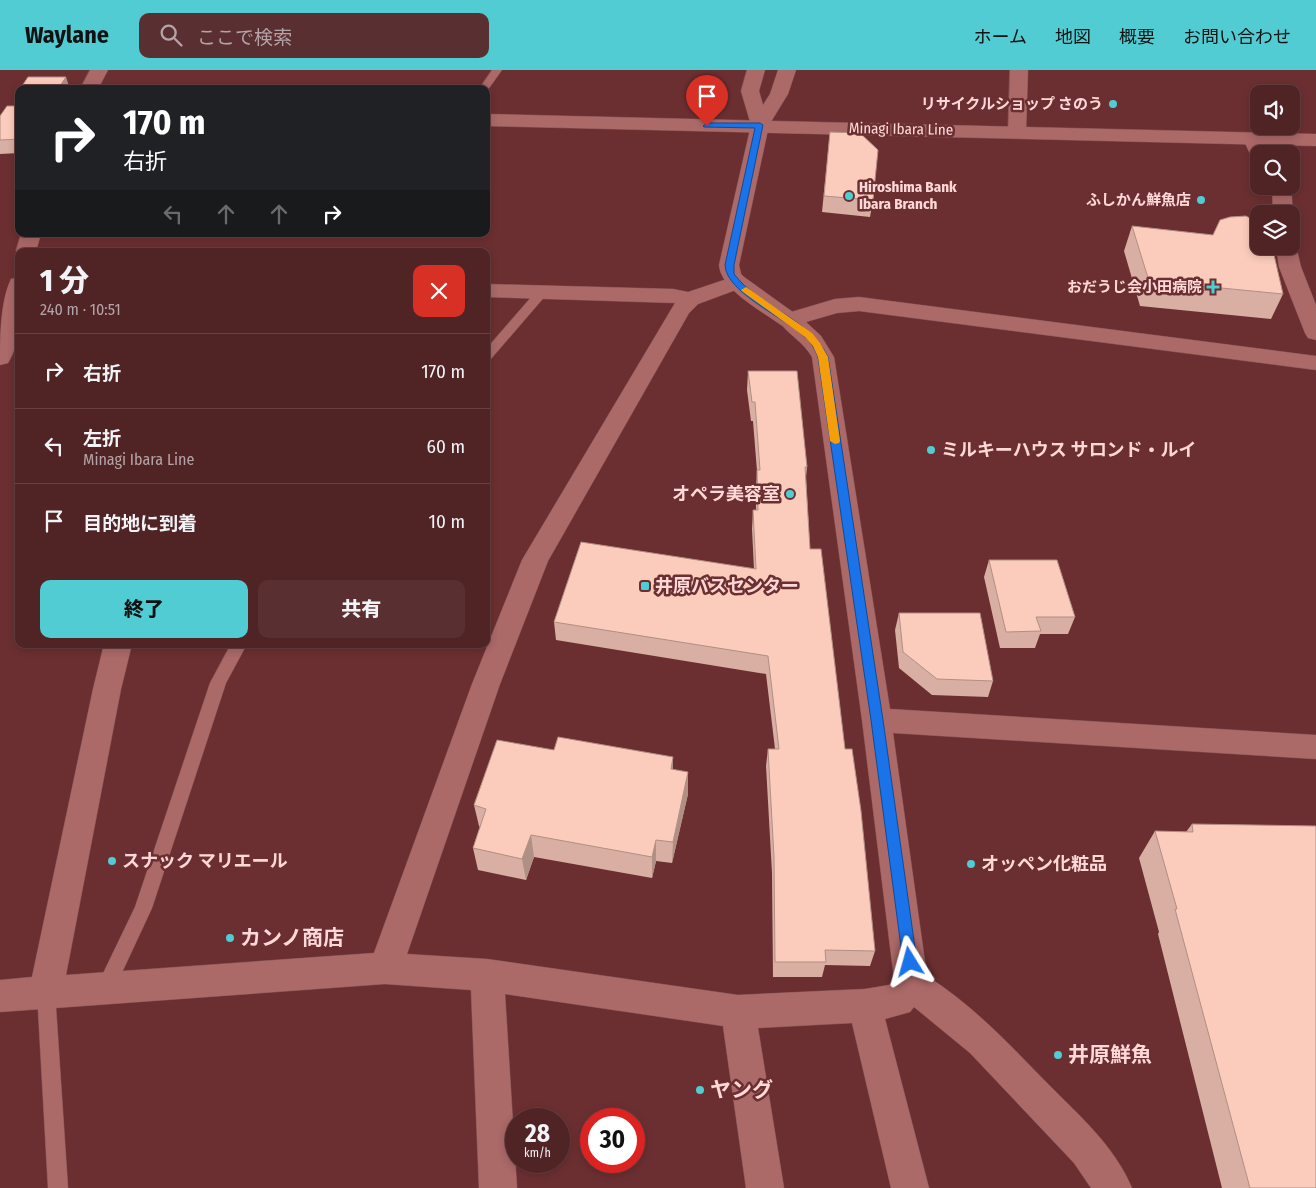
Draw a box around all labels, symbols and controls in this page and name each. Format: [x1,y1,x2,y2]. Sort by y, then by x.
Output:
search box [139,13,489,58]
text: Waylane [25,21,109,49]
icon: search [157,21,185,49]
text: ここで検索 [197,26,292,49]
text: ホーム [974,26,1027,48]
text: 地図 [1055,26,1091,48]
text: 概要 [1119,26,1155,48]
text: お問い合わせ [1183,26,1291,48]
pin [686,75,728,126]
icon: arrive [693,82,721,110]
map controls [1250,85,1300,255]
button: sound [1250,85,1300,135]
place label: リサイクルショップ さのう [921,95,1103,113]
marker: リサイクルショップ さのう [1107,98,1119,110]
text: 170 m [123,101,206,143]
icon: right [40,105,105,170]
street label: Minagi Ibara Line [849,119,953,139]
button: search [1250,145,1300,195]
text: 右折 [123,148,167,175]
place label: Hiroshima Bank Ibara Branch [859,178,957,213]
marker: Hiroshima Bank Ibara Branch [843,190,855,202]
place label: ふしかん鮮魚店 [1086,191,1191,209]
marker: ふしかん鮮魚店 [1195,194,1207,206]
icon: left [159,200,187,228]
icon: ahead [212,200,240,228]
icon: ahead [265,200,293,228]
icon: right [318,200,346,228]
button: layers [1250,205,1300,255]
text: 1 分 [40,263,89,299]
button: close [413,265,465,317]
place label: おだうじ会小田病院 [1067,278,1202,296]
marker: おだうじ会小田病院 [1206,280,1220,294]
text: 240 m · 10:51 [40,300,121,319]
icon: right [40,357,68,385]
text: 170 m [421,360,465,383]
text: 右折 [83,362,121,385]
text: 左折 [83,427,121,450]
icon: left [40,432,68,460]
text: 60 m [427,435,465,458]
place label: ミルキーハウス サロンド・ルイ [941,439,1196,461]
marker: ミルキーハウス サロンド・ルイ [925,444,937,456]
text: Minagi Ibara Line [83,450,194,469]
place label: オペラ美容室 [672,483,780,505]
marker: オペラ美容室 [784,488,796,500]
icon: arrive [40,507,68,535]
text: 10 m [429,510,465,533]
text: 目的地に到着 [83,512,197,535]
place label: 井原バスセンター [655,575,799,597]
button: 終了 [40,580,248,638]
button: 共有 [258,580,465,638]
marker: 井原バスセンター [639,580,651,592]
place label: スナック マリエール [122,850,288,872]
place label: オッペン化粧品 [981,853,1107,875]
marker: スナック マリエール [106,855,118,867]
marker: オッペン化粧品 [965,858,977,870]
place label: カンノ商店 [240,925,344,951]
marker: カンノ商店 [224,932,236,944]
position arrow [883,935,935,987]
place label: 井原鮮魚 [1068,1042,1152,1068]
marker: 井原鮮魚 [1052,1049,1064,1061]
place label: ヤング [710,1077,773,1103]
marker: ヤング [694,1084,706,1096]
speed limit sign: 30 [580,1108,645,1173]
text: 28 [525,1119,550,1149]
text: km/h [524,1146,551,1160]

